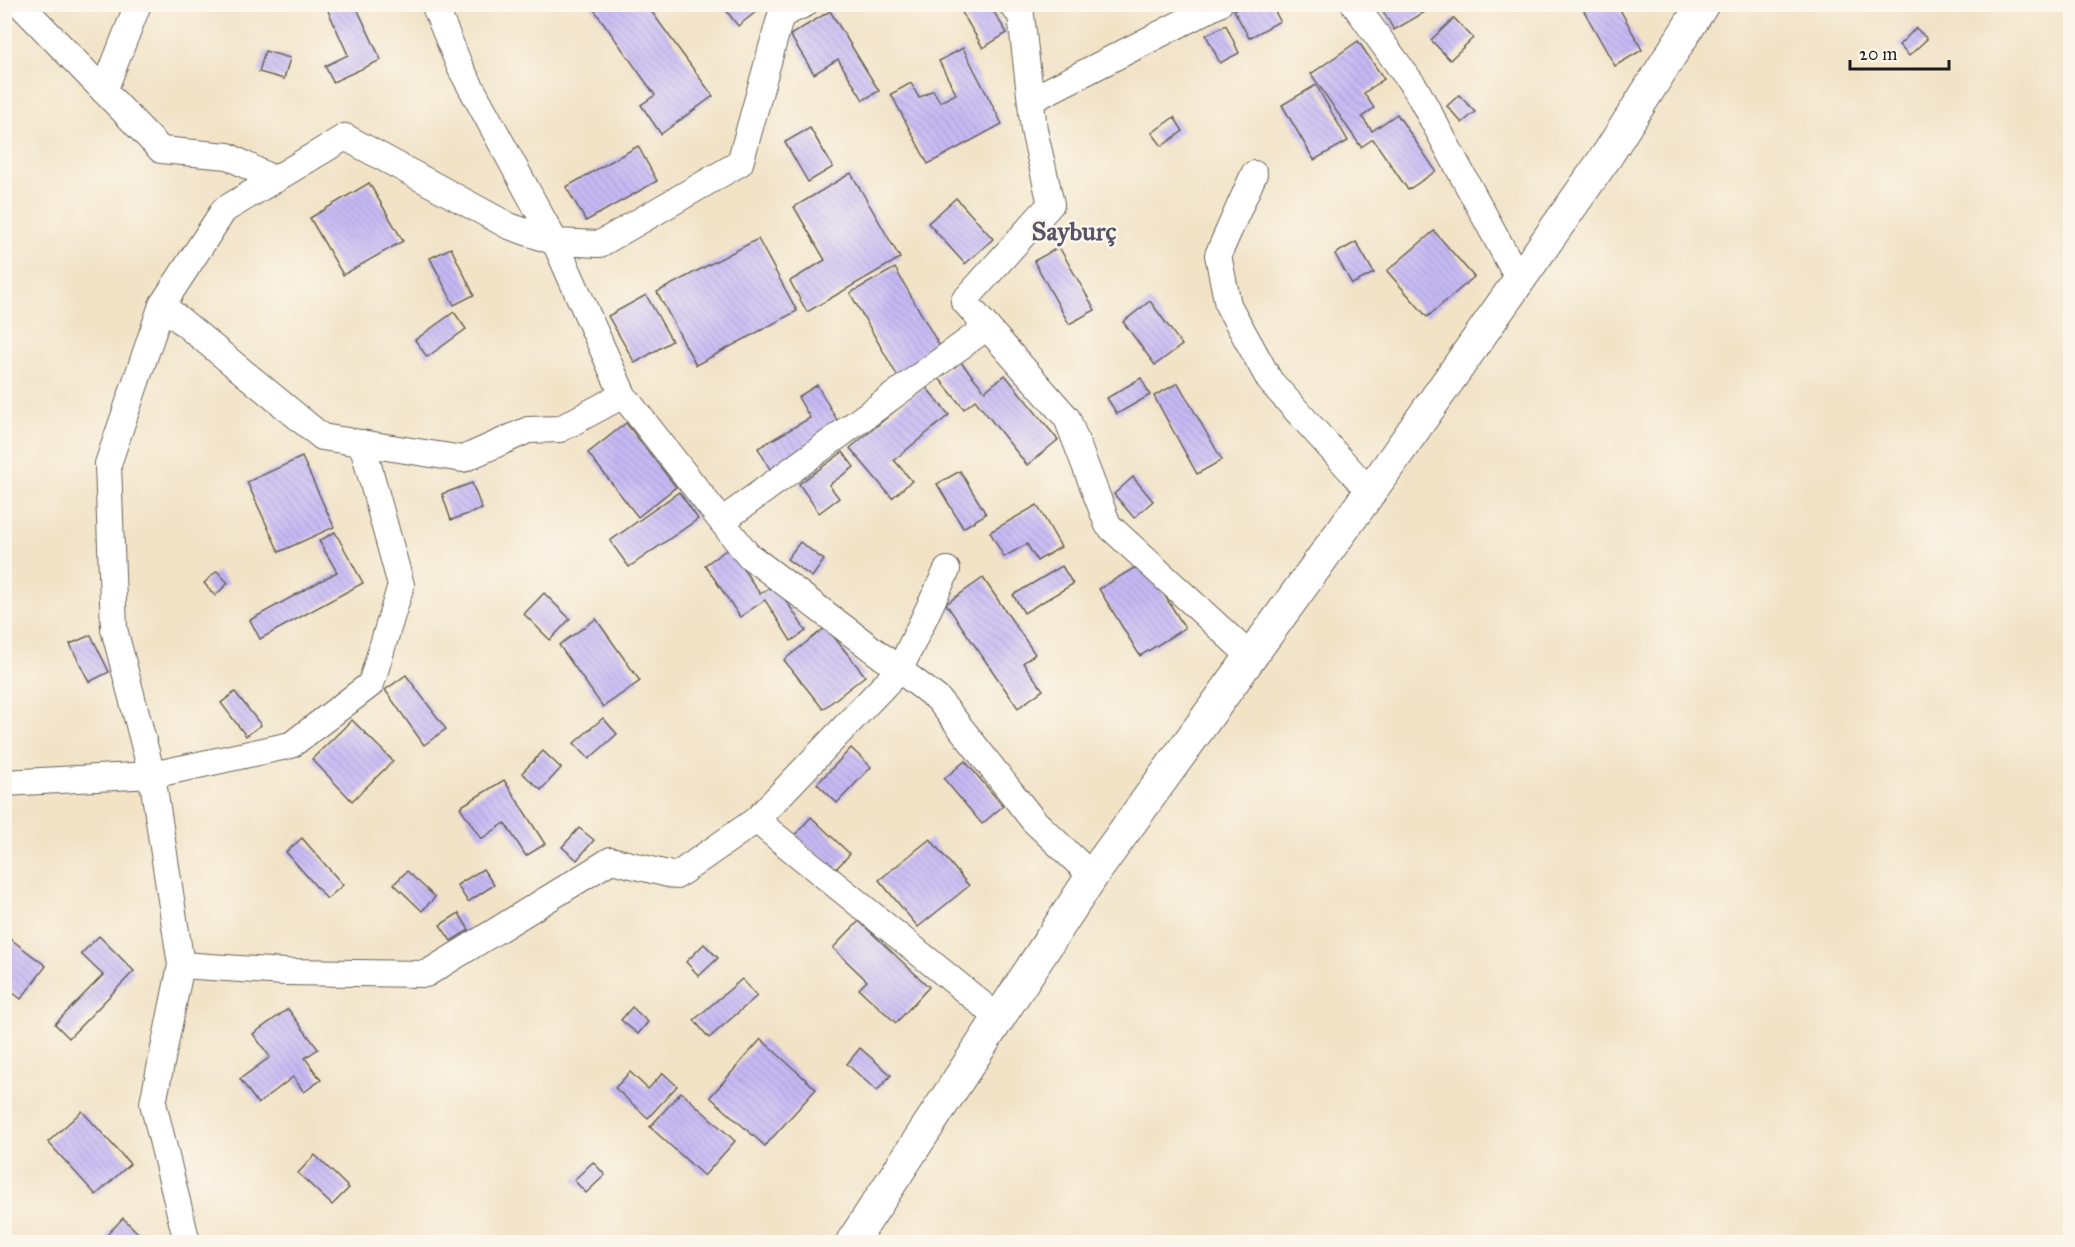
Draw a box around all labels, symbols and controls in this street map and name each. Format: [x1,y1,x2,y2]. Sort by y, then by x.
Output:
scale bar [1850,33,1949,71]
text: 20 m [1859,43,1897,65]
district label: Sayburç [1032,215,1116,247]

